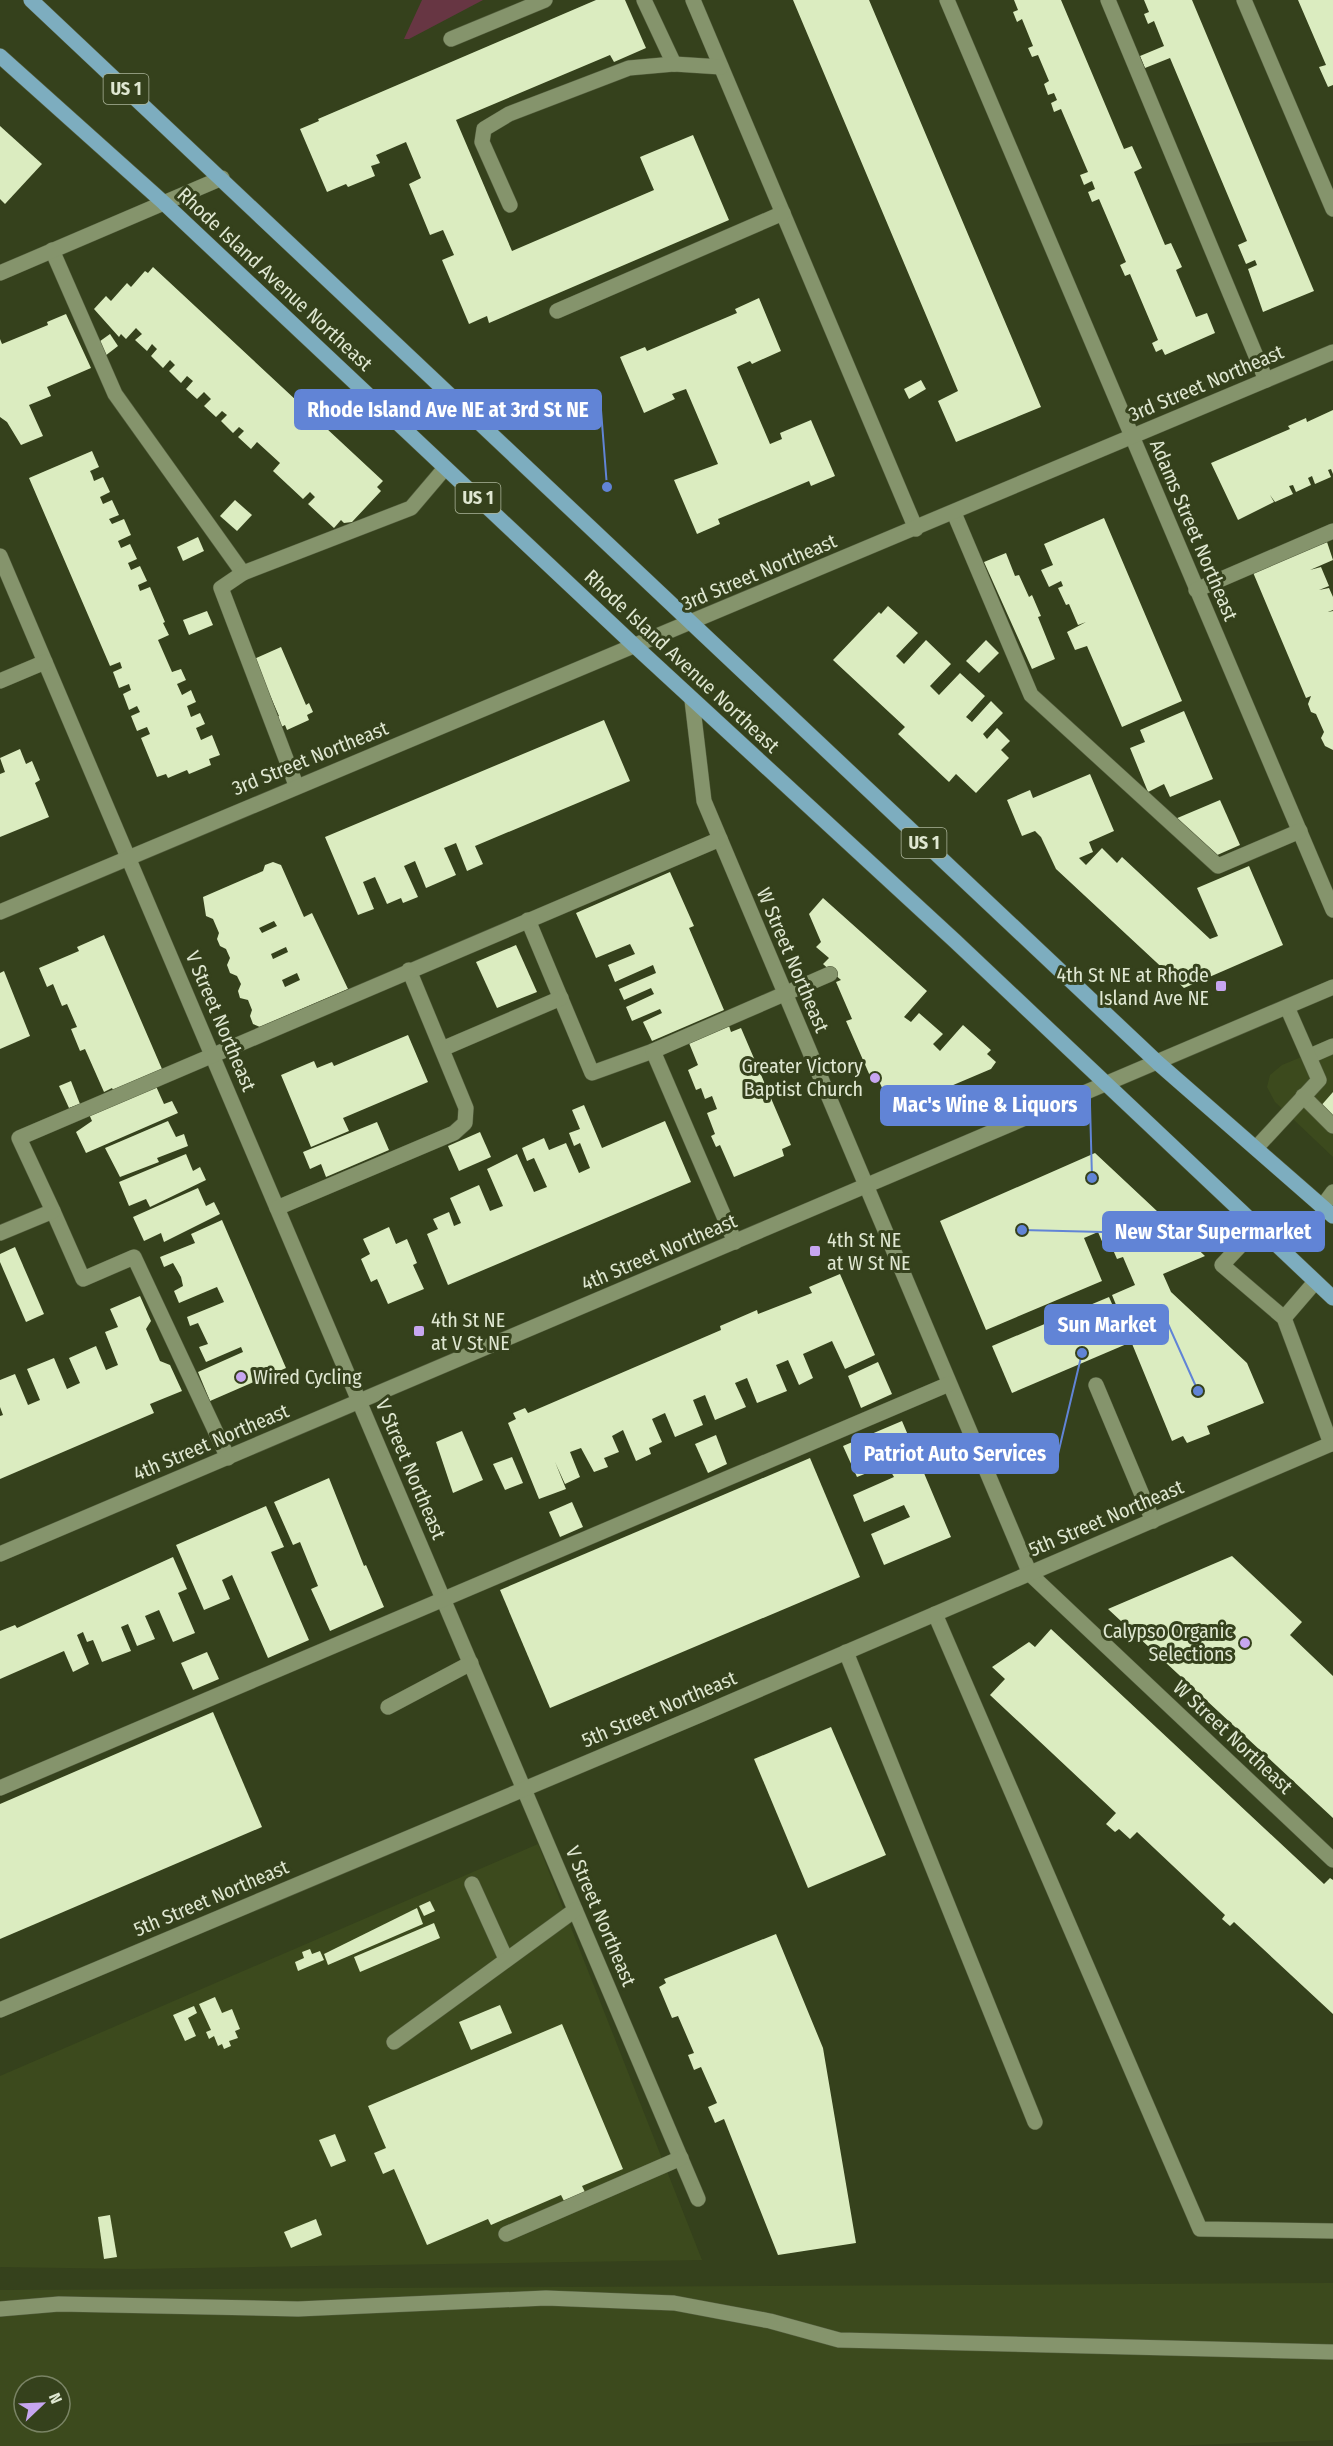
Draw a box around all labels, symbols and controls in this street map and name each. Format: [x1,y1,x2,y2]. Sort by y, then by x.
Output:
road number: US 1 [104,74,148,104]
street label: Rhode Island Avenue Northeast [172,182,378,376]
street label: 3rd Street Northeast [1125,339,1287,426]
callout: Rhode Island Ave NE at 3rd St NE [295,390,601,429]
text: Rhode Island Ave NE at 3rd St NE [307,397,589,423]
street label: Adams Street Northeast [1145,436,1243,625]
road number: US 1 [456,483,500,513]
street label: 3rd Street Northeast [678,528,840,615]
street label: Rhode Island Avenue Northeast [579,564,785,758]
street label: 3rd Street Northeast [229,716,392,800]
road number: US 1 [902,828,946,858]
street label: W Street Northeast [752,884,834,1036]
street label: V Street Northeast [181,947,262,1095]
place label: 4th St NE at Rhode Island Ave NE [1057,963,1209,1010]
marker: 4th St NE at Rhode Island Ave NE [1214,979,1228,993]
place label: Greater Victory Baptist Church [741,1054,863,1101]
marker: Greater Victory Baptist Church [868,1071,882,1085]
callout: Mac's Wine & Liquors [881,1086,1090,1125]
text: Mac's Wine & Liquors [893,1092,1077,1118]
street label: 4th Street Northeast [578,1208,741,1296]
callout: New Star Supermarket [1103,1212,1324,1251]
text: New Star Supermarket [1115,1219,1312,1245]
place label: 4th St NE at W St NE [827,1228,910,1275]
marker: 4th St NE at W St NE [808,1244,822,1258]
callout: Sun Market [1045,1305,1168,1344]
place label: 4th St NE at V St NE [431,1308,510,1355]
text: Sun Market [1058,1312,1157,1338]
marker: 4th St NE at V St NE [412,1324,426,1338]
place label: Wired Cycling [253,1365,362,1389]
marker: Wired Cycling [234,1370,248,1384]
street label: V Street Northeast [371,1395,452,1543]
street label: 4th Street Northeast [130,1398,293,1486]
callout: Patriot Auto Services [852,1434,1058,1473]
text: Patriot Auto Services [864,1441,1046,1467]
street label: 5th Street Northeast [1025,1474,1187,1561]
place label: Calypso Organic Selections [1103,1619,1233,1666]
marker: Calypso Organic Selections [1238,1636,1252,1650]
street label: 5th Street Northeast [578,1665,740,1752]
street label: W Street Northeast [1168,1675,1298,1799]
street label: V Street Northeast [561,1842,642,1990]
street label: 5th Street Northeast [130,1854,292,1941]
north arrow [12,2374,72,2434]
text: N [45,2390,66,2406]

